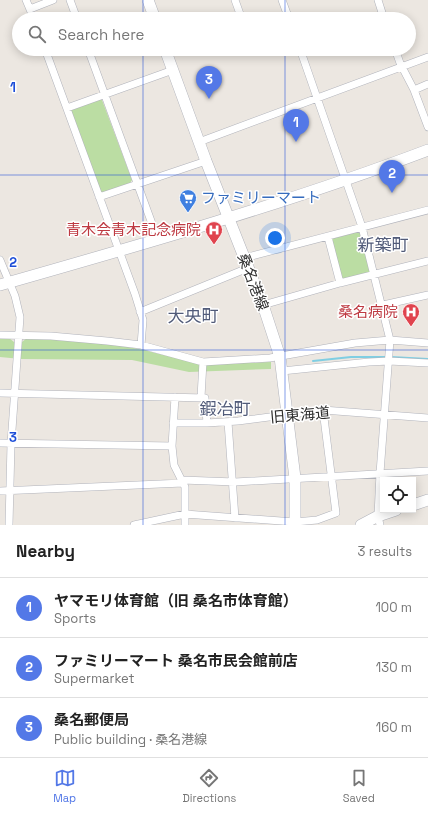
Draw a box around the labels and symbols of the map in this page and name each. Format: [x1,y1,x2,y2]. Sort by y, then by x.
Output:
pin: 3 [196,66,222,99]
text: 1 [10,79,16,96]
pin: 1 [283,109,309,142]
pin: 2 [379,160,405,193]
supermarket icon: ファミリーマート [178,188,198,213]
place label: ファミリーマート [201,188,321,207]
place label: 青木会青木記念病院 [66,220,201,239]
hospital icon: 青木会青木記念病院 [204,220,224,245]
your location [265,228,285,248]
district label: 新築町 [358,234,409,256]
street label: 桑名港線 [234,250,273,313]
text: 2 [9,254,17,271]
place label: 桑名病院 [338,302,398,321]
hospital icon: 桑名病院 [401,302,421,327]
district label: 大央町 [168,305,219,327]
district label: 鍜冶町 [200,398,251,420]
street label: 旧東海道 [269,402,331,427]
text: 3 [9,429,17,446]

